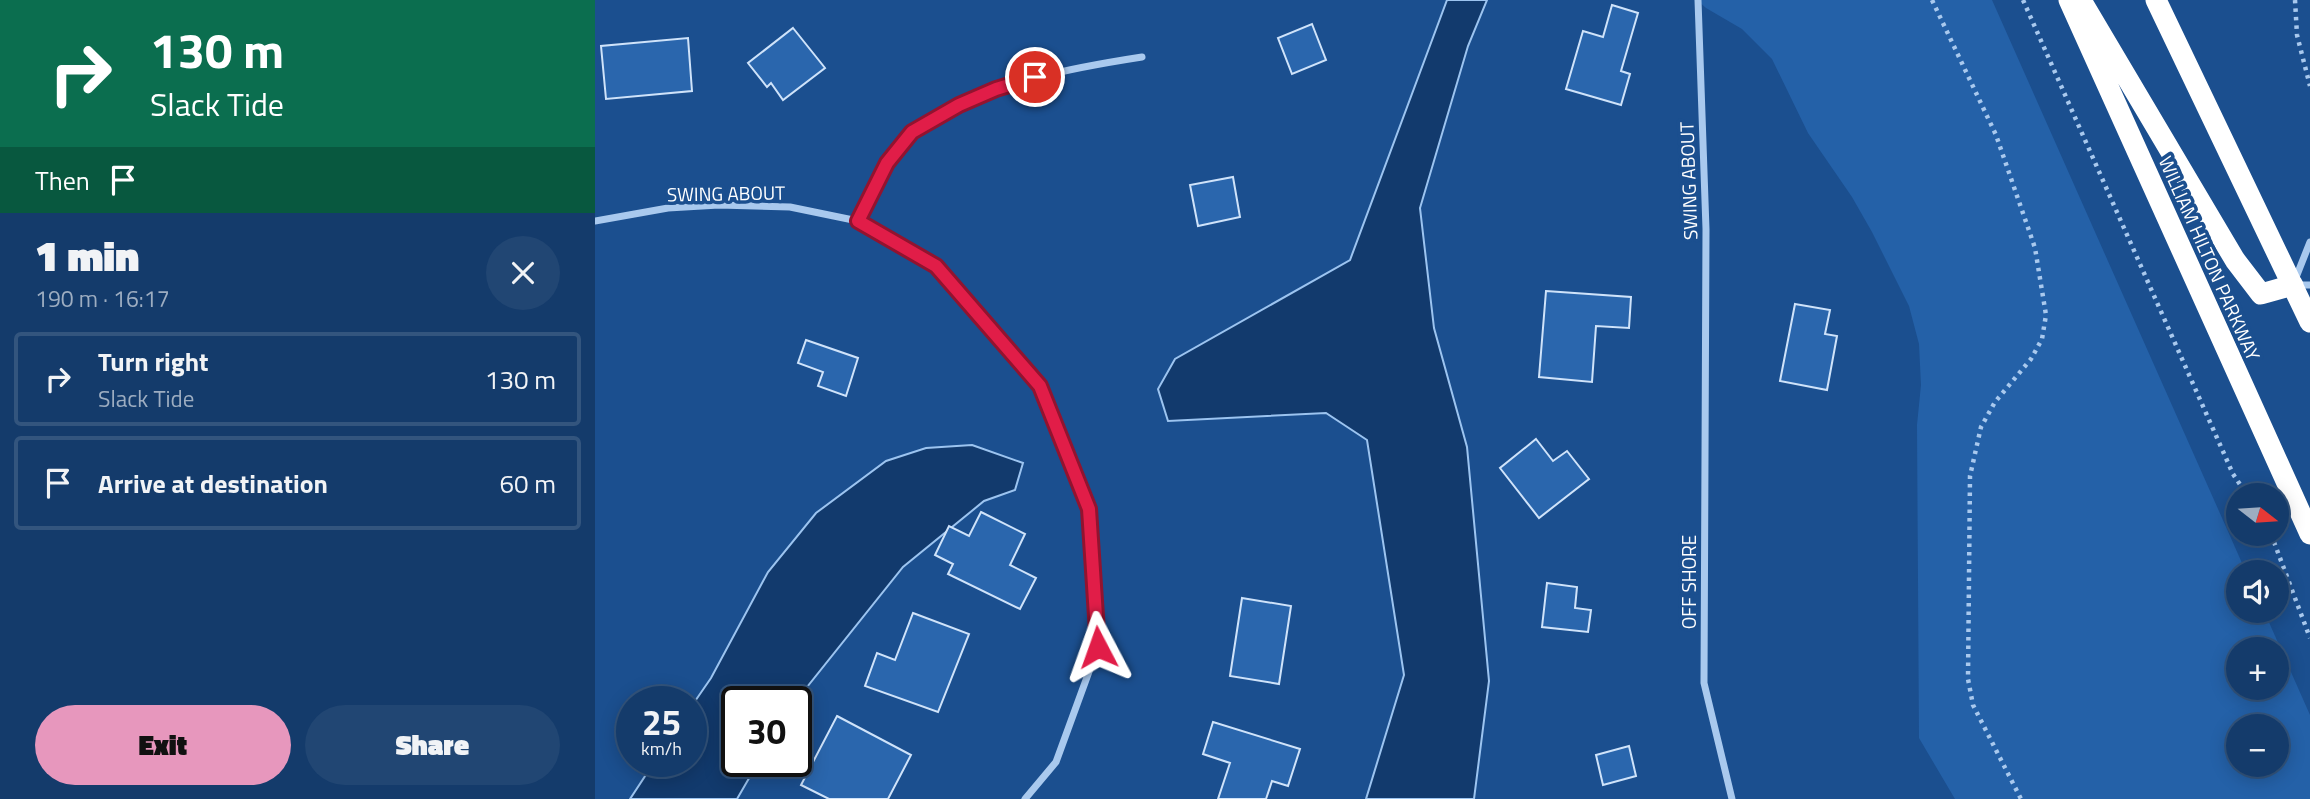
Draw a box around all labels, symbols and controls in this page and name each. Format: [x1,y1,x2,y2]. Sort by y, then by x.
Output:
text: 130 m [150,12,284,87]
icon: right [35,28,126,119]
pin [1005,47,1065,107]
icon: arrive [1016,58,1054,96]
text: Slack Tide [150,80,284,128]
street label: SWING ABOUT [1671,121,1705,241]
street label: WILLIAM HILTON PARKWAY [2152,151,2269,366]
text: Then [35,161,90,200]
icon: arrive [104,161,142,199]
street label: SWING ABOUT [667,177,785,209]
text: 1 min [35,223,139,287]
button: close [486,236,560,310]
text: 190 m · 16:17 [35,281,170,316]
text: Turn right [98,342,209,381]
icon: right [39,360,77,398]
text: 130 m [485,360,556,399]
text: Slack Tide [98,381,194,416]
icon: arrive [39,464,77,502]
text: Arrive at destination [98,464,328,503]
text: 60 m [499,464,556,503]
north arrow [2226,483,2289,546]
map controls [2226,483,2289,777]
street label: OFF SHORE [1674,535,1703,629]
button: sound [2226,560,2289,623]
position arrow [1061,610,1135,684]
button: + [2226,637,2289,700]
speed limit sign: 30 [721,686,812,777]
text: 25 [642,695,681,749]
button: Exit [35,705,291,785]
button: Share [305,705,560,785]
button: − [2226,714,2289,777]
text: km/h [641,735,682,762]

